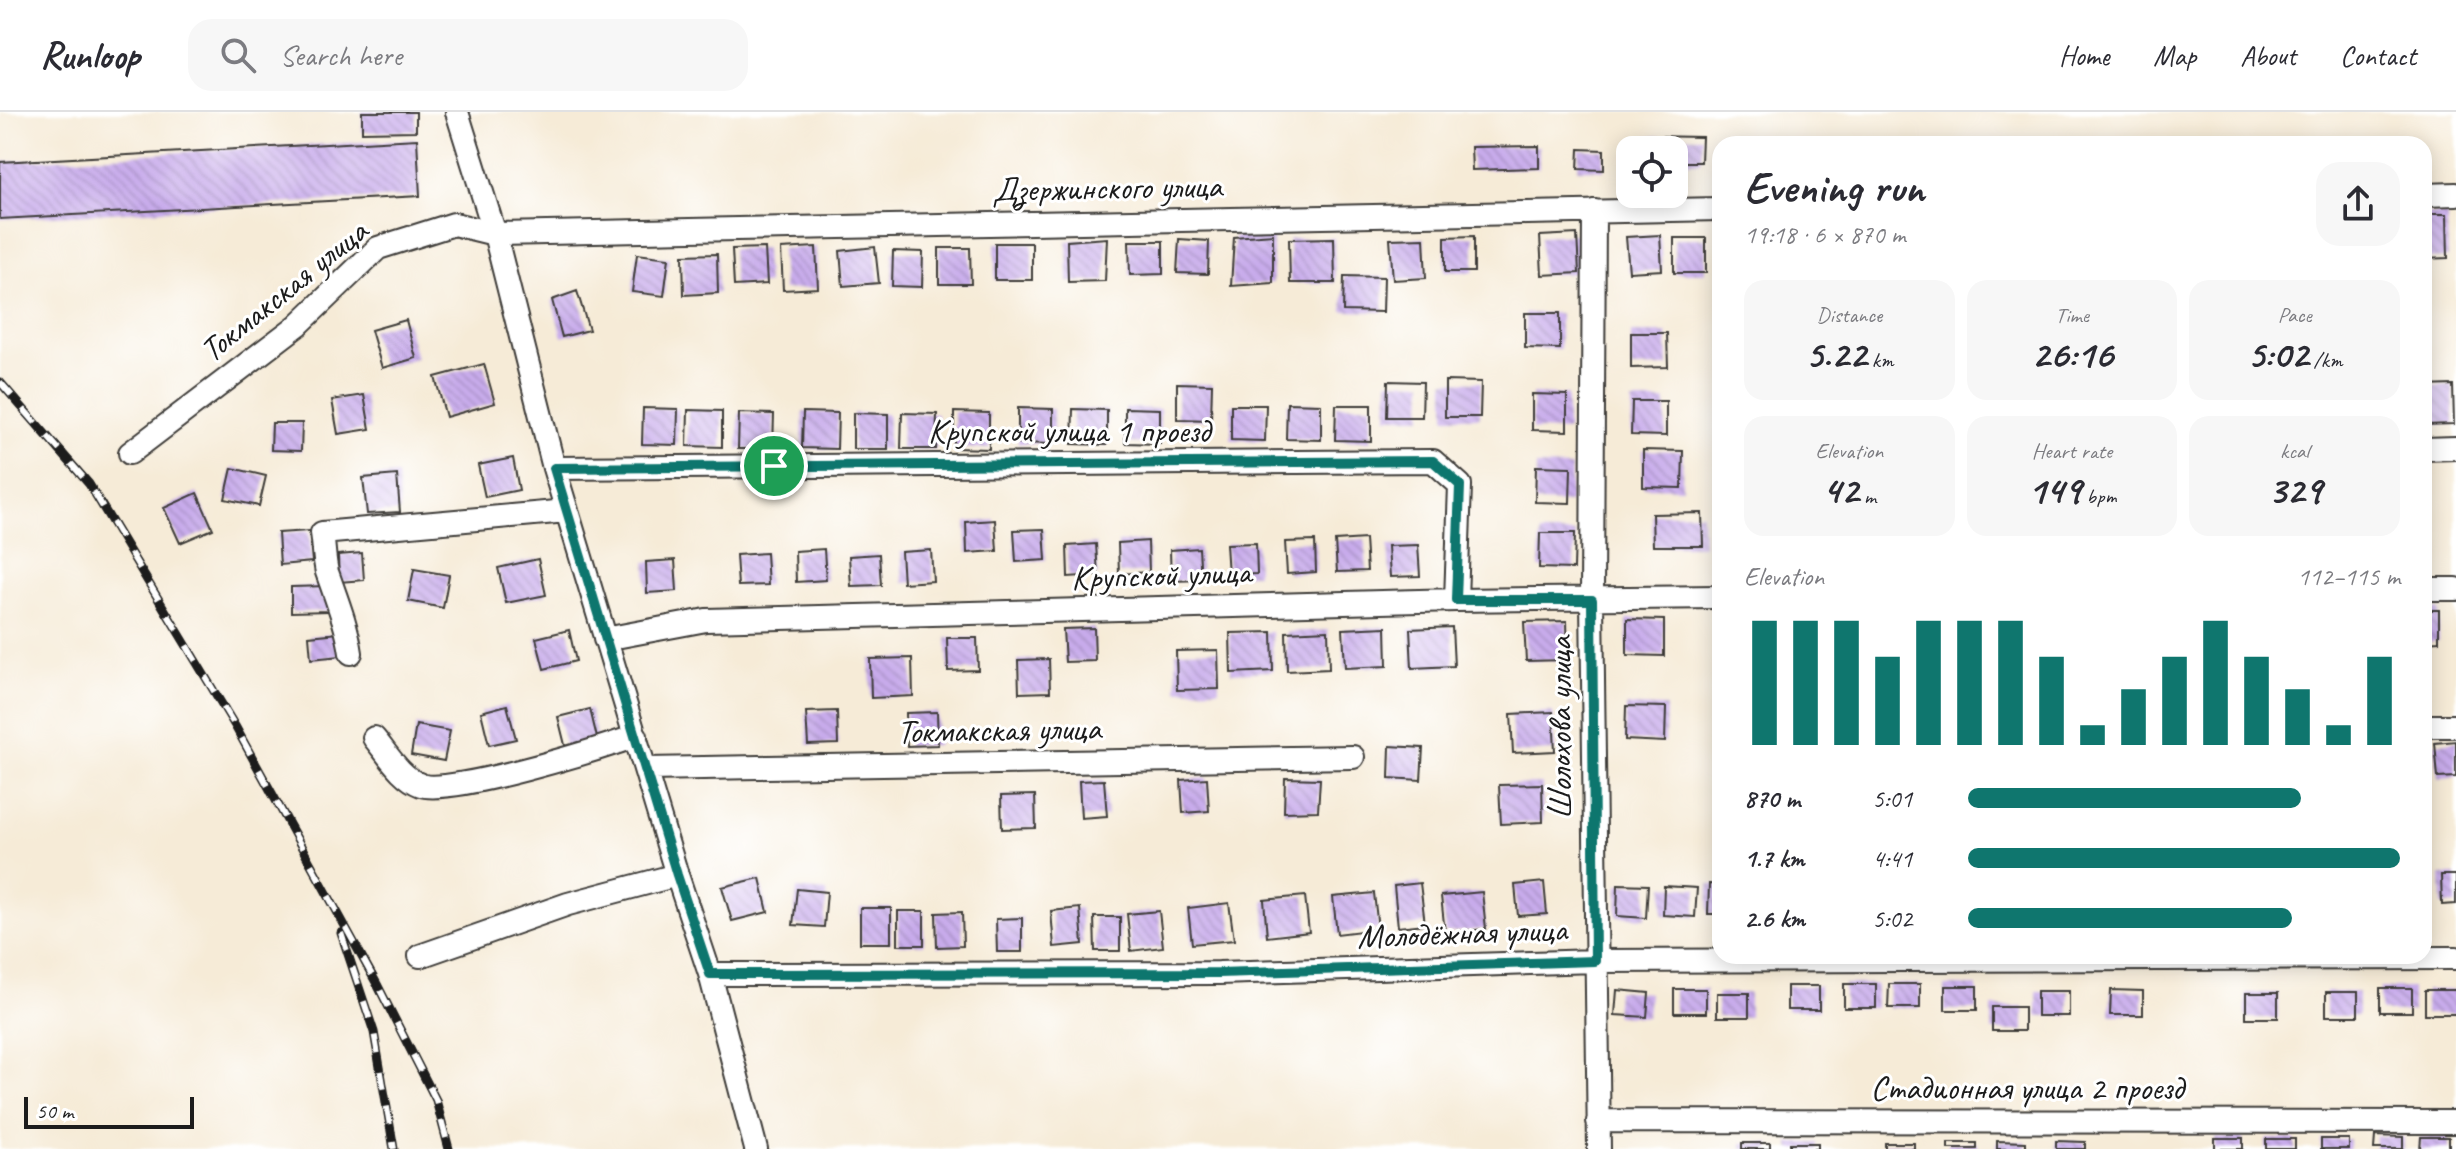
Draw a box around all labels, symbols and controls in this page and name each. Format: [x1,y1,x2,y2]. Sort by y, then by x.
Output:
search box [188,19,748,91]
text: Runloop [40,32,140,79]
icon: search [216,33,260,77]
text: Search here [280,36,402,74]
text: Home [2059,38,2109,73]
text: Map [2153,38,2196,73]
text: About [2240,38,2296,73]
text: Contact [2340,38,2416,73]
map controls [1616,136,1688,208]
button: locate [1616,136,1688,208]
text: Evening run [1744,160,1924,215]
button: share [2316,162,2400,246]
street label: Дзержинского улица [992,164,1224,211]
street label: Токмакская улица [191,208,378,371]
text: 19:18 · 6 × 870 m [1744,218,1905,251]
text: Distance [1817,301,1882,329]
text: Time [2055,301,2089,329]
text: Pace [2278,301,2312,329]
text: 5.22 [1805,329,1867,379]
text: 26:16 [2031,329,2113,379]
text: 5:02 [2247,329,2308,379]
text: km [1867,346,1893,374]
text: /km [2308,346,2342,374]
street label: Крупской улица 1 проезд [928,409,1213,452]
pin [740,432,808,500]
text: Elevation [1815,437,1883,465]
text: Heart rate [2032,437,2112,465]
text: kcal [2280,437,2309,465]
icon: arrive [752,444,796,488]
text: 42 [1823,465,1859,515]
text: 149 [2027,465,2081,515]
text: 329 [2268,465,2321,515]
text: m [1859,482,1876,510]
text: bpm [2081,482,2117,510]
street label: Крупской улица [1070,550,1255,599]
text: Elevation [1744,560,1824,593]
text: 112–115 m [2297,560,2400,593]
street label: Шолохова улица [1538,634,1581,820]
street label: Токмакская улица [897,706,1103,753]
text: 870 m [1744,782,1800,815]
text: 5:01 [1872,782,1912,815]
text: 1.7 km [1744,842,1804,875]
text: 4:41 [1872,842,1912,875]
text: 2.6 km [1744,902,1805,935]
text: 5:02 [1872,902,1912,935]
street label: Молодёжная улица [1356,907,1570,958]
street label: Стадионная улица 2 проезд [1870,1066,2187,1109]
scale bar [24,1093,194,1129]
text: 50 m [36,1097,73,1125]

